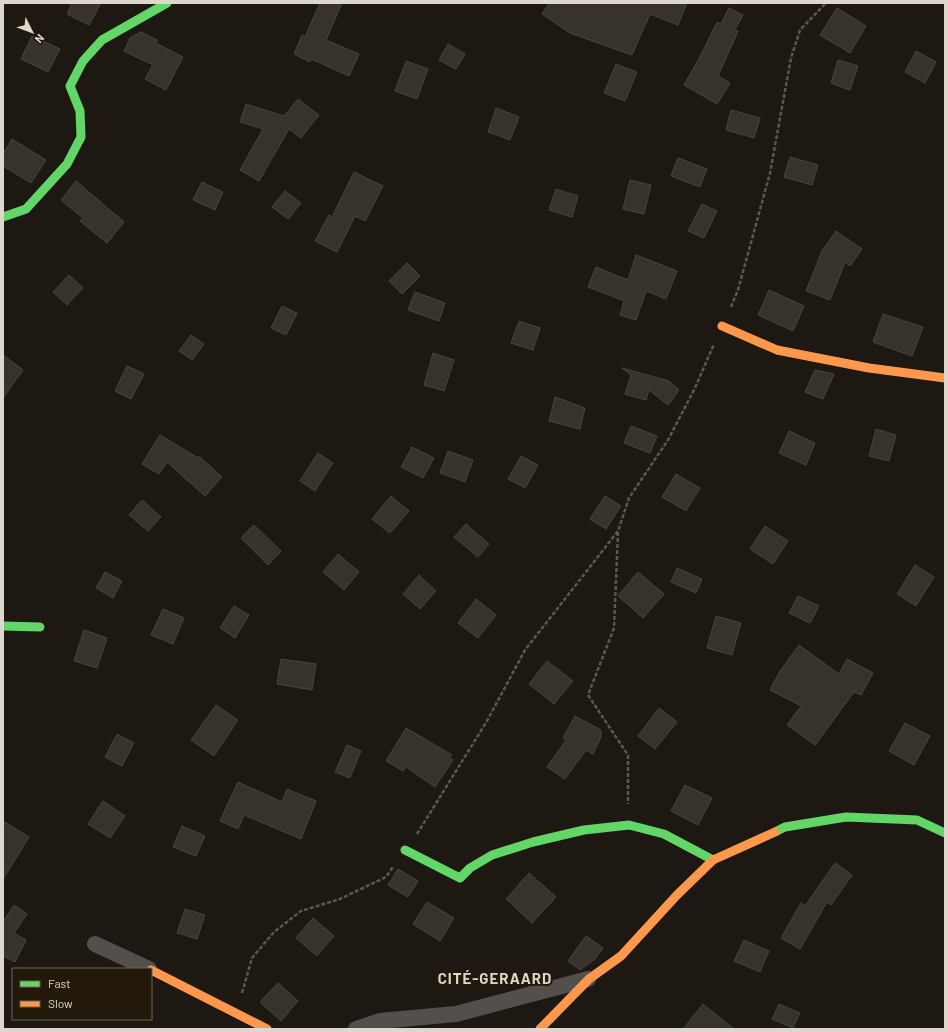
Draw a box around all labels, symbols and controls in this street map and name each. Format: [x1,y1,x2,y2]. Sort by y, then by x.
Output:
north arrow [12,12,52,52]
text: N [33,32,47,46]
legend [12,968,152,1020]
district label: CITÉ-GERAARD [438,969,552,987]
text: Fast [48,976,71,990]
text: Slow [48,996,73,1010]

